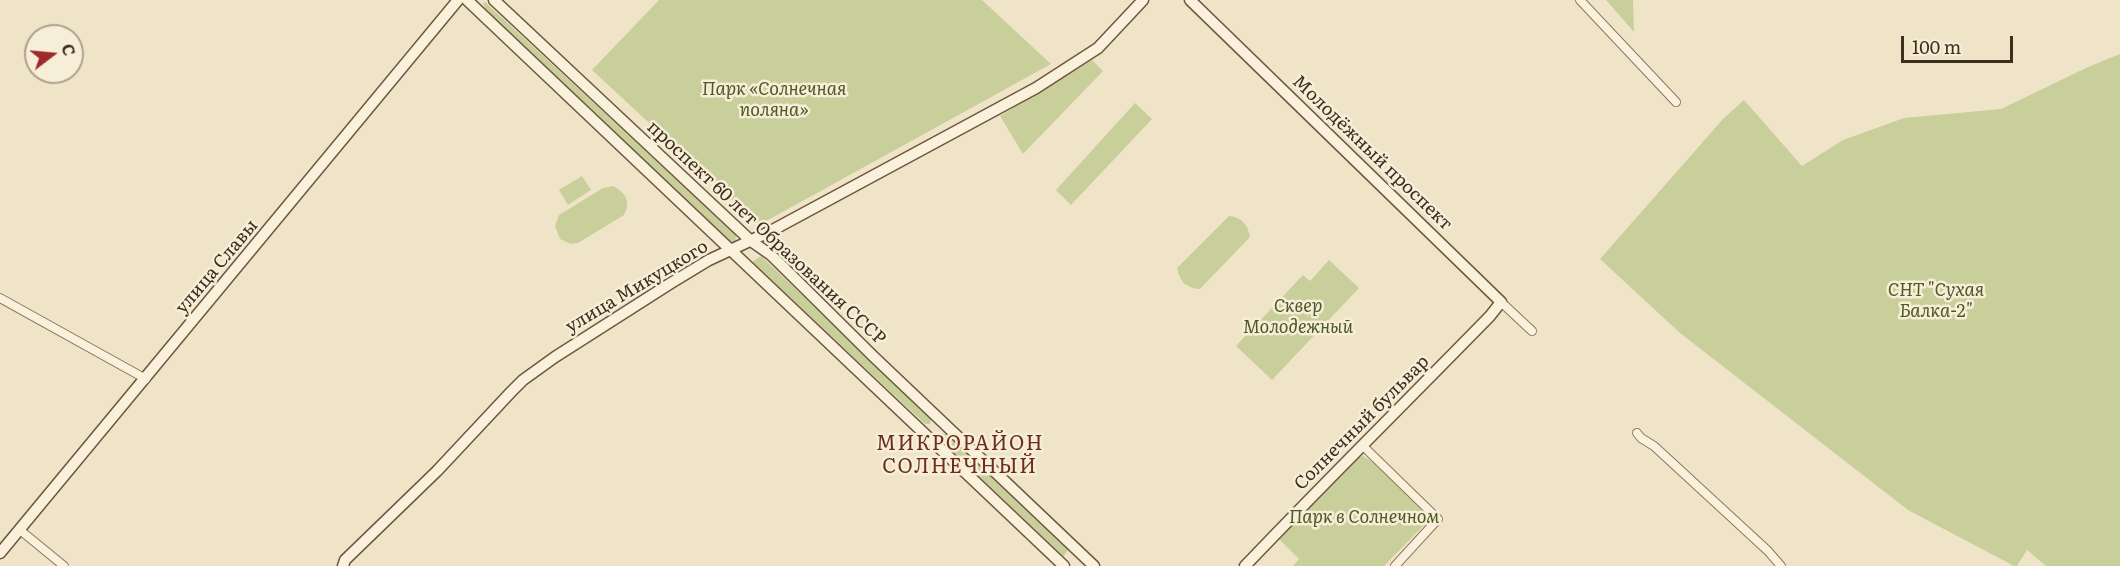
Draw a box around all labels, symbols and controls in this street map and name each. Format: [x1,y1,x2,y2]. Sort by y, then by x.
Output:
north arrow [24,24,84,84]
scale bar [1904,24,2016,62]
text: 100 m [1912,33,1961,60]
text: С [56,41,82,58]
street label: Молодёжный проспект [1288,71,1456,235]
park label: Парк «Солнечная поляна» [702,79,846,122]
street label: проспект 60 лет Образования СССР [642,117,890,349]
street label: улица Славы [171,215,263,319]
street label: улица Микуцкого [562,236,712,338]
park label: СНТ "Сухая Балка-2" [1888,280,1984,322]
park label: Сквер Молодежный [1243,296,1353,338]
street label: Солнечный бульвар [1290,351,1434,495]
district label: МИКРОРАЙОН СОЛНЕЧНЫЙ [876,432,1044,479]
park label: Парк в Солнечном [1289,507,1439,529]

